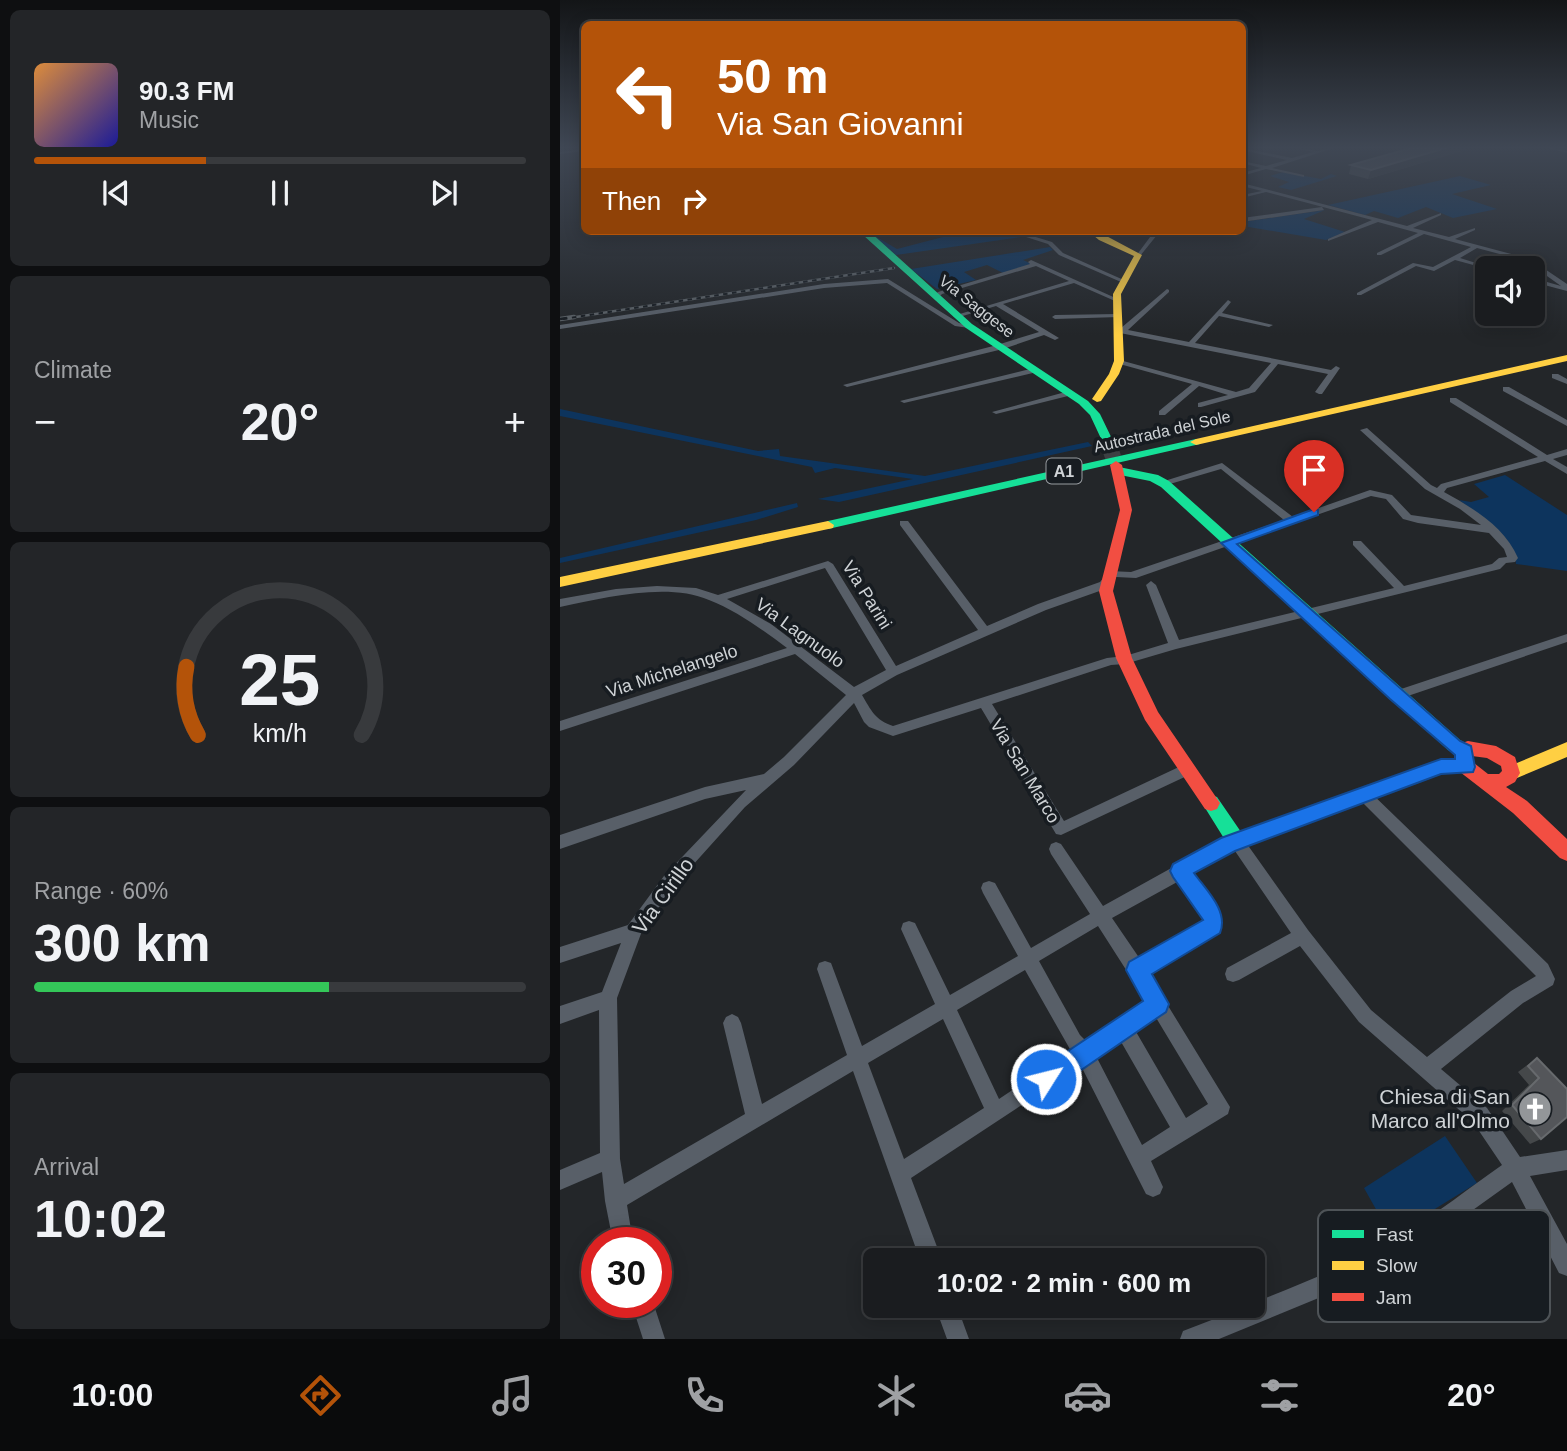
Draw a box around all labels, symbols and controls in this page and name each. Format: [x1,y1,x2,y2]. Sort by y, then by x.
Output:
icon: left [602,49,693,140]
text: 50 m [717,49,829,103]
text: 90.3 FM [139,76,234,106]
text: Via San Giovanni [717,106,964,142]
text: Music [139,107,199,133]
icon: previous [97,174,135,212]
icon: pause [261,174,299,212]
icon: next [425,174,463,212]
icon: right [675,182,713,220]
text: Then [602,186,661,216]
map controls [1475,256,1545,326]
button: sound [1475,256,1545,326]
street label: Via Saggese [936,272,1018,341]
text: Climate [34,357,112,383]
text: 20° [241,393,319,451]
text: − [34,401,56,443]
text: + [504,401,526,443]
street label: Autostrada del Sole [1092,407,1232,455]
pin [1284,440,1344,512]
icon: arrive [1295,451,1333,489]
road number: A1 [1046,458,1082,484]
street label: Via Parini [838,557,896,633]
street label: Via Lagnuolo [752,594,848,672]
text: 25 [240,640,320,721]
street label: Via Michelangelo [604,640,740,702]
street label: Via San Marco [986,715,1064,827]
text: km/h [253,719,307,747]
street label: Via Cirillo [627,853,698,938]
text: Range · 60% [34,878,168,904]
text: 300 km [34,914,210,972]
position arrow [1009,1042,1083,1116]
place label: Chiesa di San Marco all'Olmo [1371,1085,1510,1132]
church icon: Chiesa di San Marco all'Olmo [1516,1090,1554,1128]
text: Arrival [34,1154,99,1180]
text: 10:02 [34,1190,167,1248]
legend [1318,1210,1550,1322]
text: Fast [1376,1224,1414,1245]
speed limit sign: 30 [581,1227,672,1318]
text: Slow [1376,1255,1417,1276]
text: 10:02 · 2 min · 600 m [937,1268,1191,1298]
text: Jam [1376,1287,1412,1308]
icon: directions [296,1371,345,1420]
icon: music [488,1371,537,1420]
icon: phone [680,1371,729,1420]
icon: climate [872,1371,921,1420]
icon: car [1063,1371,1112,1420]
icon: filters [1255,1371,1304,1420]
text: 10:00 [71,1377,153,1413]
text: 20° [1447,1377,1496,1413]

